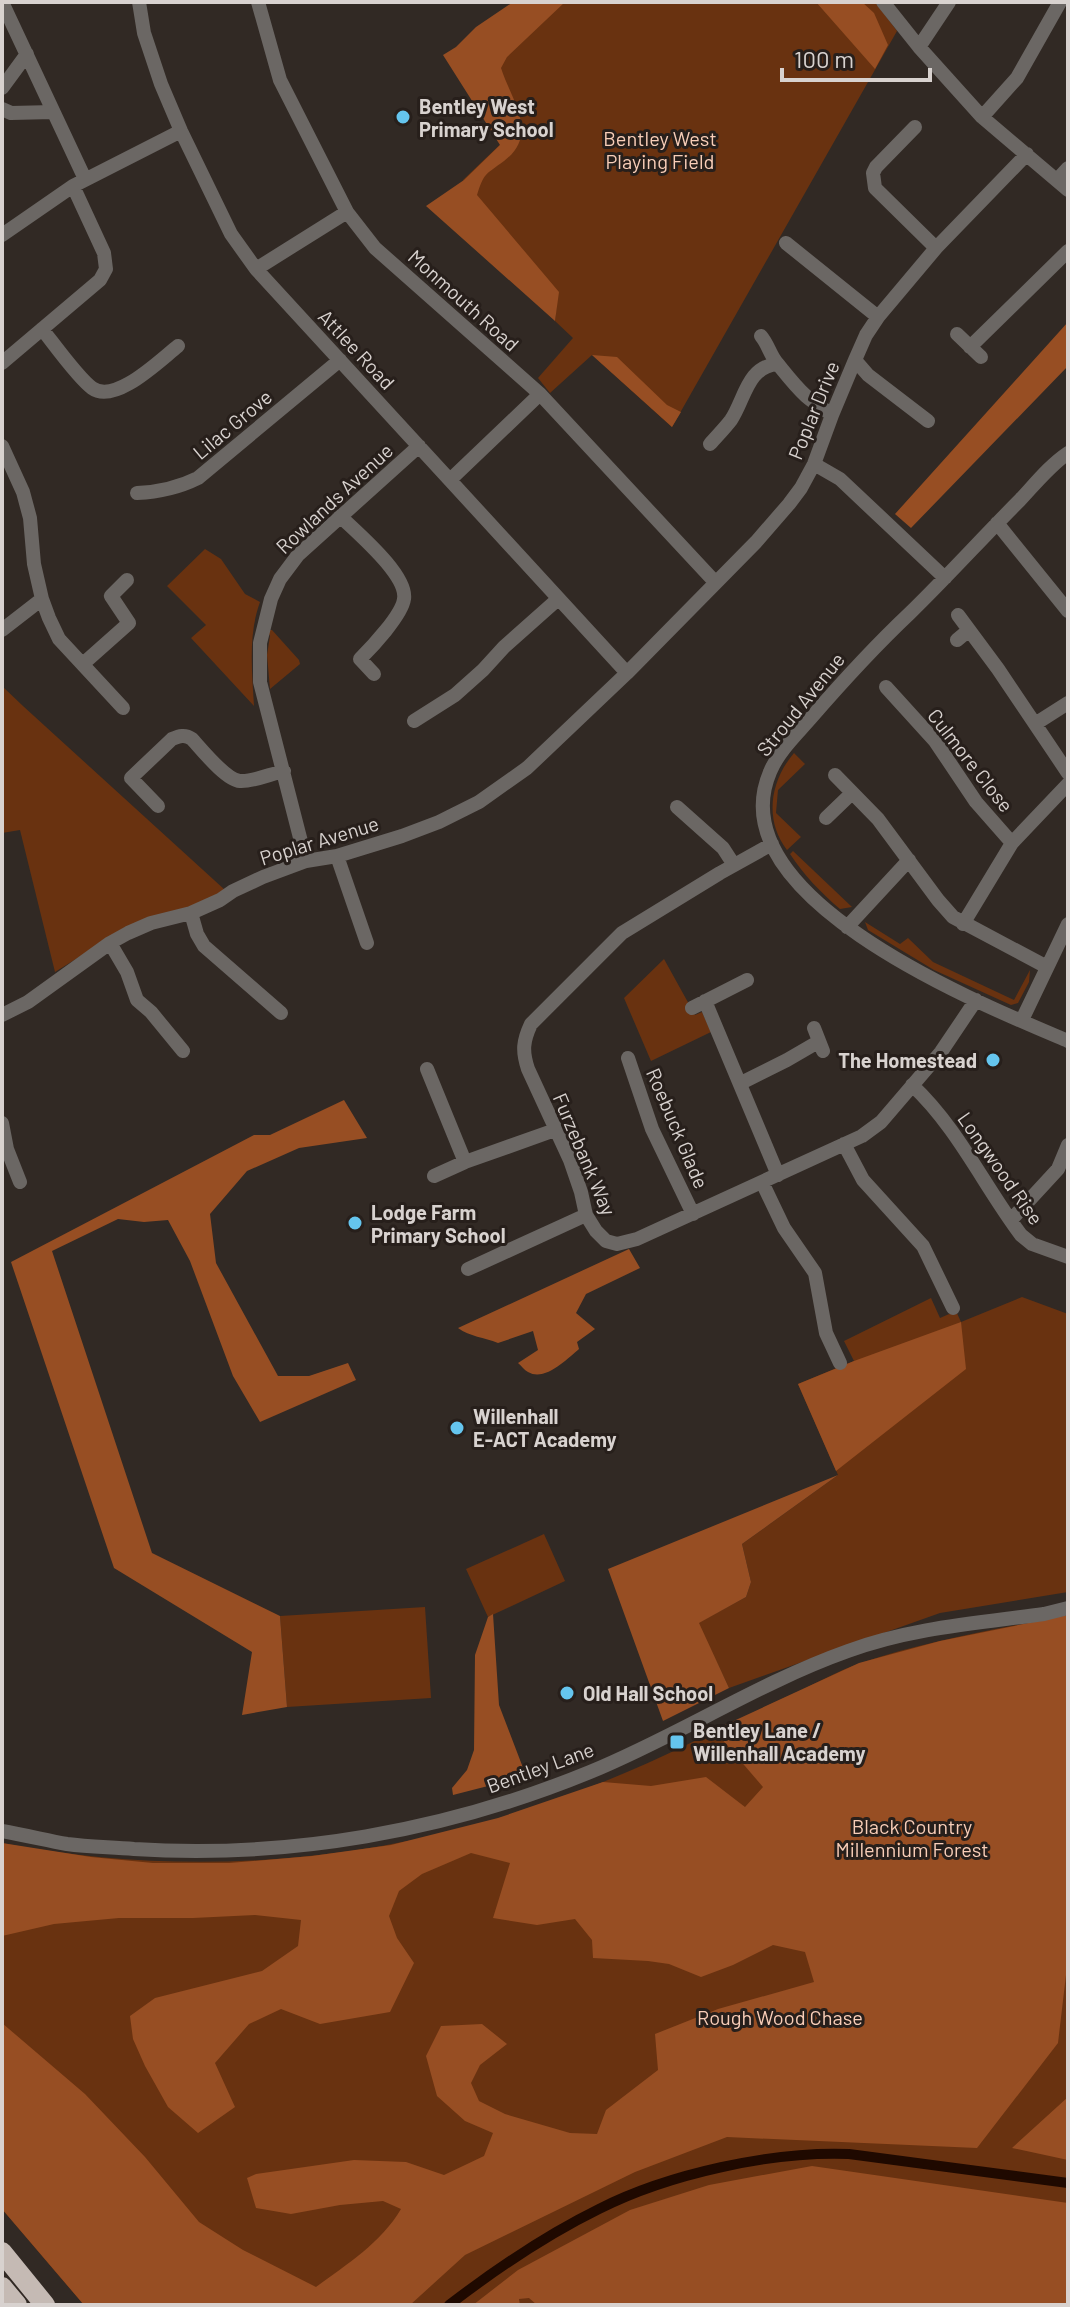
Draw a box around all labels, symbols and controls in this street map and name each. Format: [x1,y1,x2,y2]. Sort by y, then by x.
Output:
scale bar [782,32,930,82]
text: 100 m [794,44,854,73]
place label: Bentley West Primary School [419,94,554,141]
marker: Bentley West Primary School [394,108,412,126]
park label: Bentley West Playing Field [603,126,717,173]
street label: Monmouth Road [404,244,524,356]
street label: Attlee Road [314,304,400,394]
street label: Poplar Drive [782,357,844,463]
street label: Lilac Grove [188,384,276,464]
street label: Rowlands Avenue [271,438,397,558]
street label: Stroud Avenue [751,647,849,761]
street label: Culmore Close [923,704,1019,816]
street label: Poplar Avenue [257,811,381,869]
place label: The Homestead [838,1048,977,1072]
marker: The Homestead [984,1051,1002,1069]
street label: Roebuck Glade [642,1064,714,1192]
street label: Furzebank Way [548,1089,622,1219]
street label: Longwood Rise [953,1107,1049,1229]
place label: Lodge Farm Primary School [371,1200,506,1247]
marker: Lodge Farm Primary School [346,1214,364,1232]
place label: Willenhall E-ACT Academy [473,1404,617,1451]
marker: Willenhall E-ACT Academy [448,1419,466,1437]
place label: Old Hall School [583,1681,713,1705]
marker: Old Hall School [558,1684,576,1702]
place label: Bentley Lane / Willenhall Academy [693,1718,865,1765]
marker: Bentley Lane / Willenhall Academy [668,1733,686,1751]
street label: Bentley Lane [483,1737,597,1797]
park label: Black Country Millennium Forest [835,1814,989,1861]
park label: Rough Wood Chase [697,2005,863,2029]

